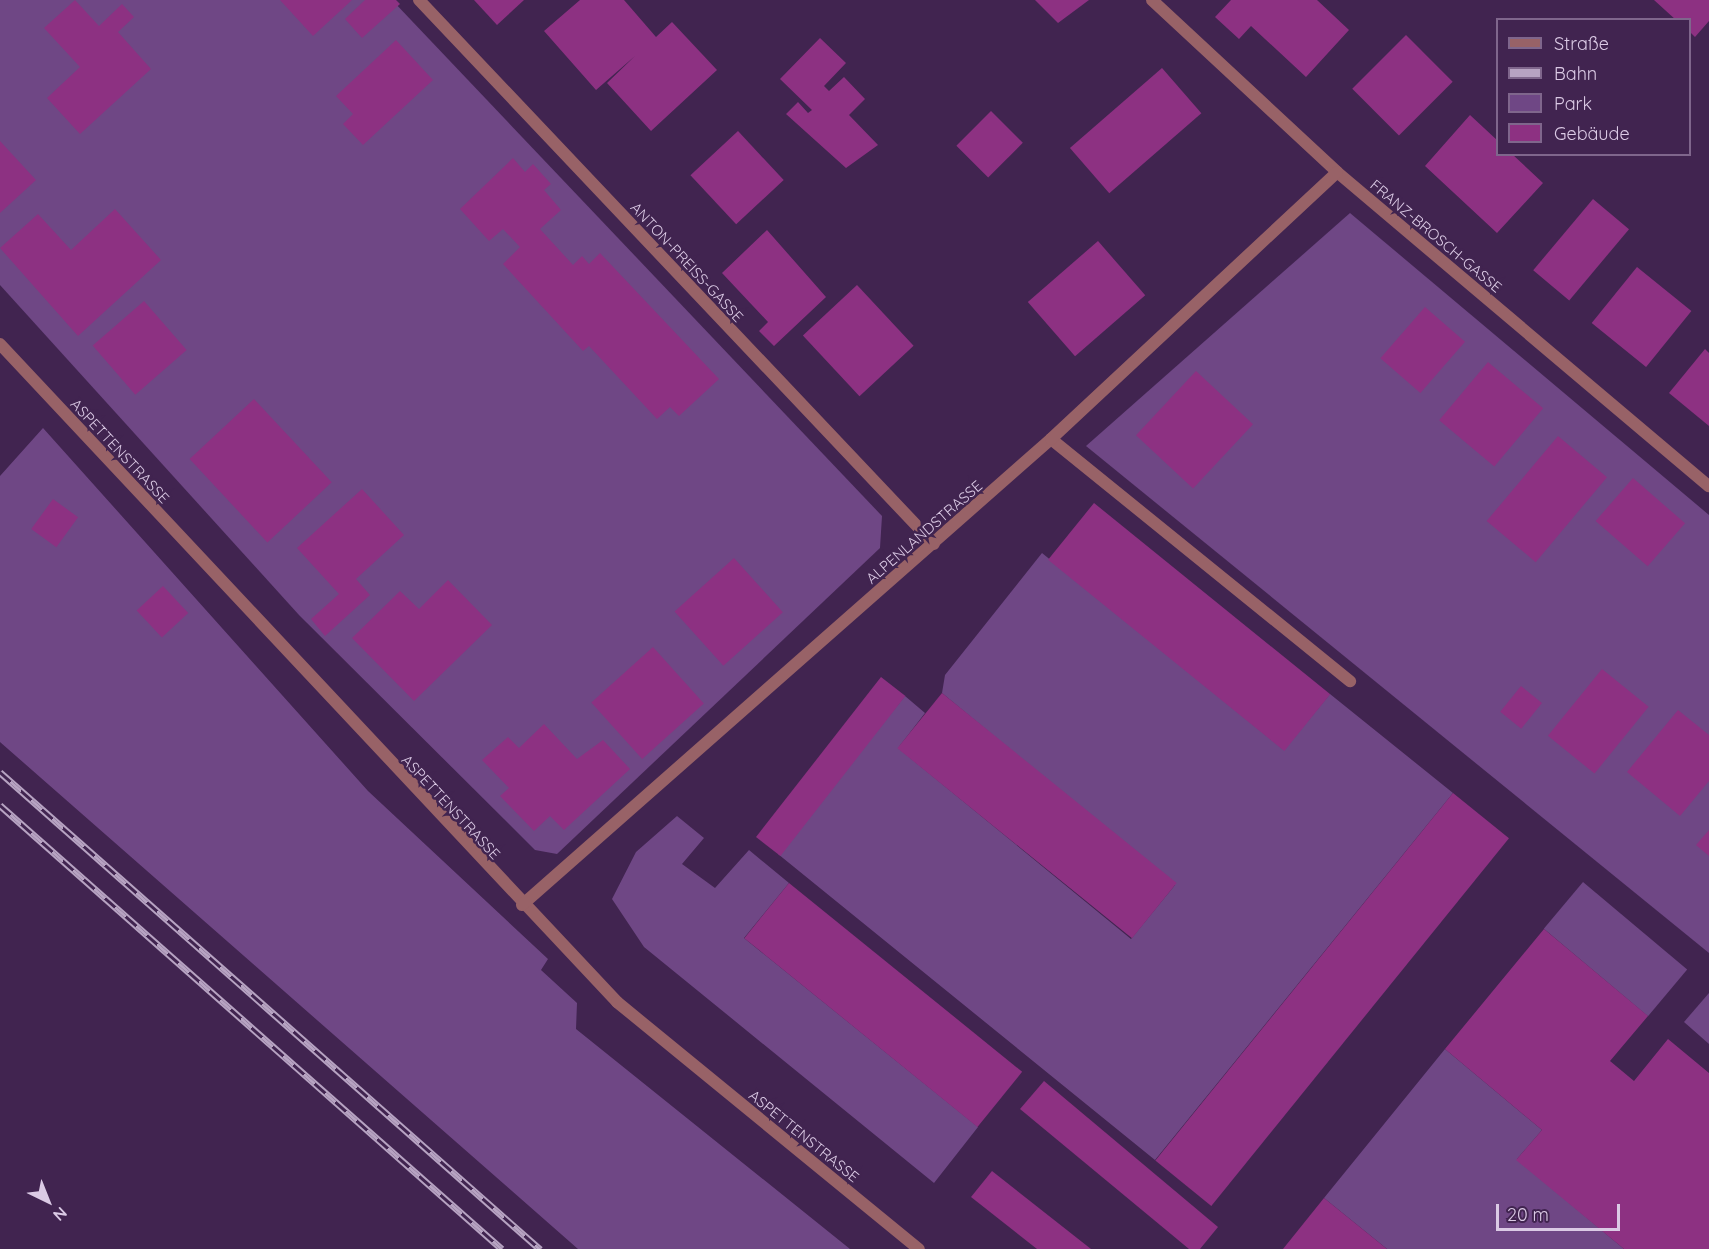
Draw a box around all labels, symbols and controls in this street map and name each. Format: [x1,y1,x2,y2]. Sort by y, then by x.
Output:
legend [1496,18,1691,156]
text: Straße [1554,32,1609,55]
text: Bahn [1554,62,1597,85]
text: Park [1554,92,1592,115]
text: Gebäude [1554,122,1630,145]
street label: FRANZ-BROSCH-GASSE [1367,176,1505,296]
street label: ANTON-PREISS-GASSE [627,198,747,326]
street label: ASPETTENSTRASSE [67,395,173,507]
street label: ALPENLANDSTRASSE [862,477,986,587]
street label: ASPETTENSTRASSE [398,751,504,863]
street label: ASPETTENSTRASSE [745,1086,863,1186]
north arrow [18,1171,78,1231]
scale bar [1499,1192,1624,1230]
text: N [49,1203,71,1225]
text: 20 m [1507,1203,1549,1226]

